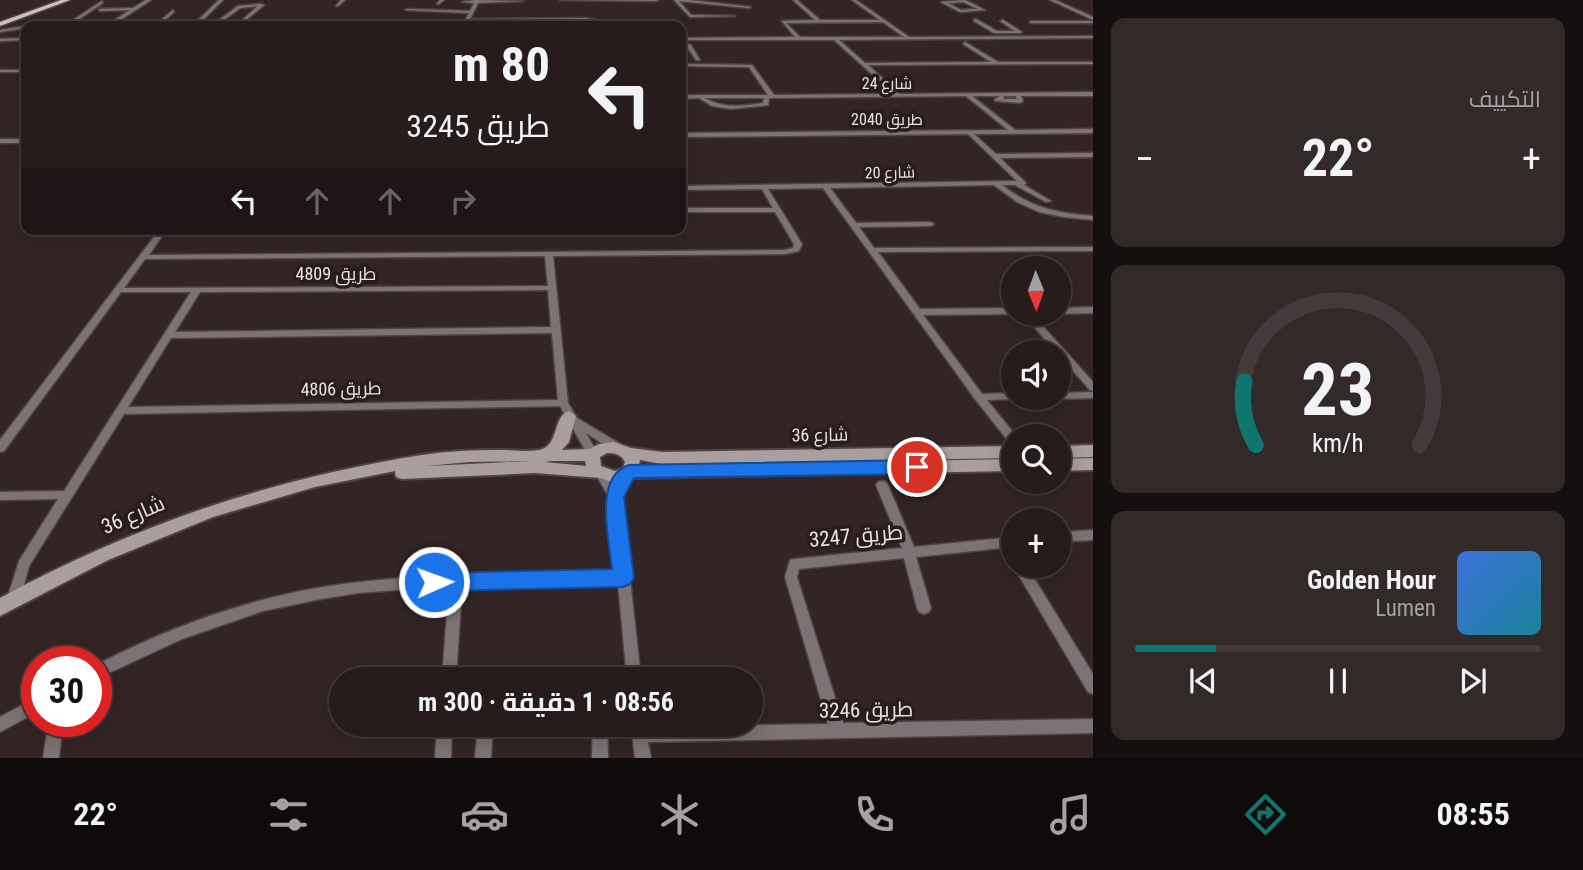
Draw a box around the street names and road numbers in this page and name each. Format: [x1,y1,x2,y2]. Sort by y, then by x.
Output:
street label: شارع 24 [862,74,912,95]
street label: طريق 2040 [851,110,923,130]
street label: شارع 20 [865,163,915,184]
street label: طريق 4809 [296,263,376,286]
street label: طريق 4806 [300,377,382,402]
street label: شارع 36 [791,424,849,447]
street label: شارع 36 [98,491,169,541]
street label: طريق 3247 [808,520,904,553]
street label: طريق 3246 [819,697,913,724]

